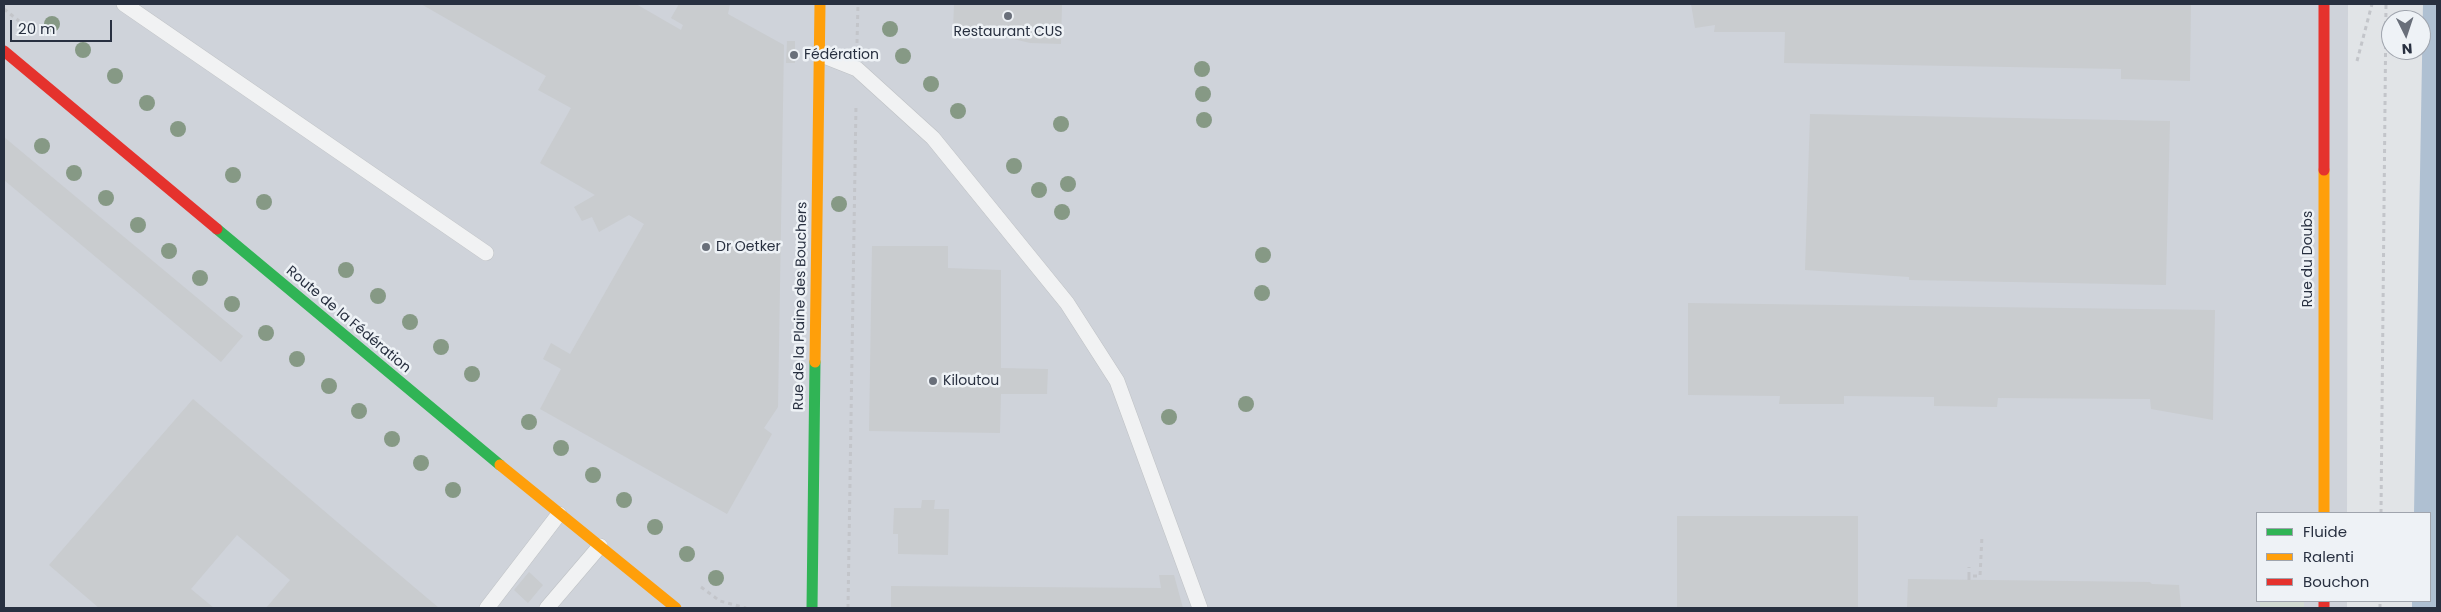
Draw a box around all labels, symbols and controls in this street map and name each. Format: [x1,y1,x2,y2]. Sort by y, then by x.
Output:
scale bar [12,10,115,42]
marker: Restaurant CUS [1002,10,1014,22]
north arrow [2381,10,2431,60]
text: 20 m [18,18,56,39]
place label: Restaurant CUS [954,24,1062,40]
text: N [2401,39,2413,59]
place label: Fédération [804,47,879,63]
marker: Fédération [788,49,800,61]
street label: Rue de la Plaine des Bouchers [791,202,811,410]
street label: Rue du Doubs [2300,211,2316,307]
place label: Dr Oetker [716,239,781,255]
marker: Dr Oetker [700,241,712,253]
street label: Route de la Fédération [282,263,414,377]
place label: Kiloutou [943,373,999,389]
marker: Kiloutou [927,375,939,387]
legend [2256,512,2431,602]
text: Fluide [2303,521,2347,542]
text: Ralenti [2303,546,2354,567]
text: Bouchon [2303,571,2369,592]

